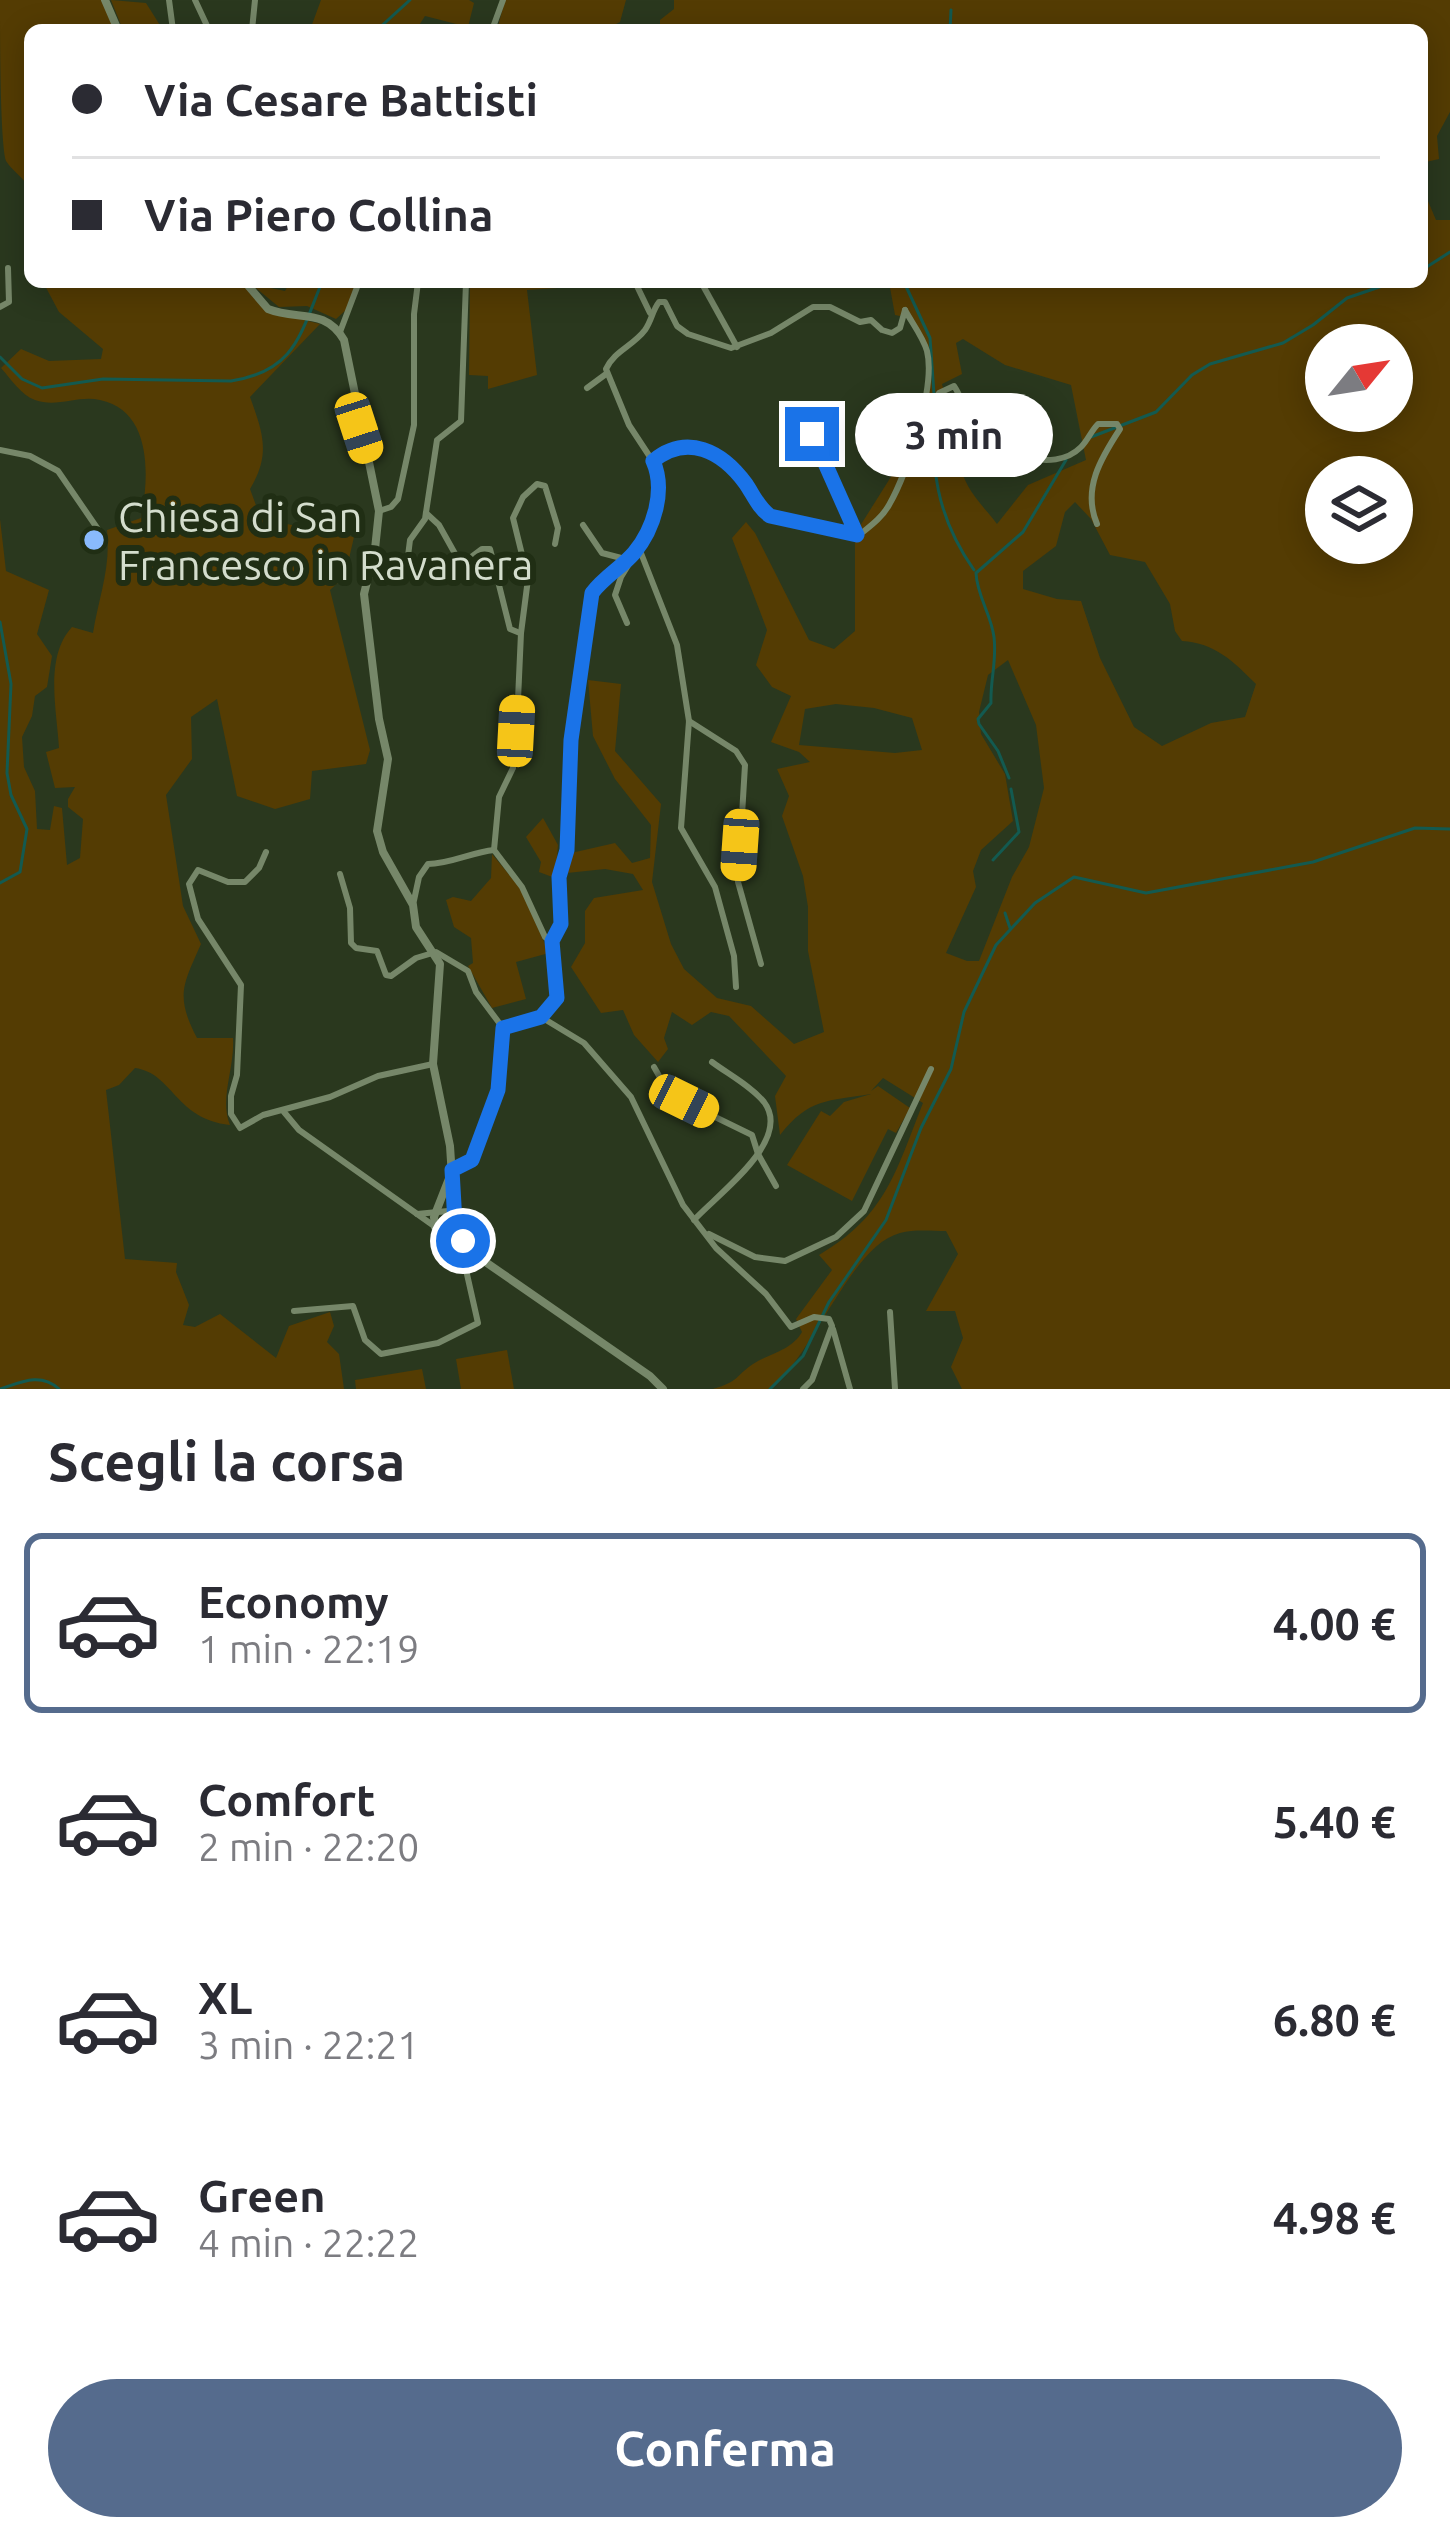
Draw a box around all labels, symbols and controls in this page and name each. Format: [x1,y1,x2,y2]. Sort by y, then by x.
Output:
text: Via Cesare Battisti [144,74,538,125]
text: Via Piero Collina [144,189,493,240]
north arrow [1305,324,1413,432]
map controls [1305,324,1413,564]
car [331,388,387,468]
callout: 3 min [854,392,1052,476]
route end [785,407,839,461]
text: 3 min [905,413,1003,456]
button: layers [1305,456,1413,564]
place label: Chiesa di San Francesco in Ravanera [118,493,533,588]
marker: Chiesa di San Francesco in Ravanera [81,527,107,553]
car [496,694,536,768]
car [720,808,760,882]
car [644,1069,724,1133]
route start [436,1214,490,1268]
text: Scegli la corsa [48,1431,405,1491]
icon: car [54,1569,162,1677]
text: Economy [198,1576,389,1627]
text: 4.00 € [1273,1598,1396,1649]
text: 1 min · 22:19 [198,1627,419,1670]
icon: car [54,1767,162,1875]
text: Comfort [198,1774,375,1825]
text: 5.40 € [1273,1796,1396,1847]
text: 2 min · 22:20 [198,1825,419,1868]
icon: car [54,1965,162,2073]
text: XL [198,1972,252,2023]
text: 6.80 € [1273,1994,1396,2045]
text: 3 min · 22:21 [198,2023,419,2066]
icon: car [54,2163,162,2271]
text: Green [198,2170,325,2221]
text: 4.98 € [1273,2192,1396,2243]
text: 4 min · 22:22 [198,2221,419,2264]
button: Conferma [48,2379,1402,2517]

